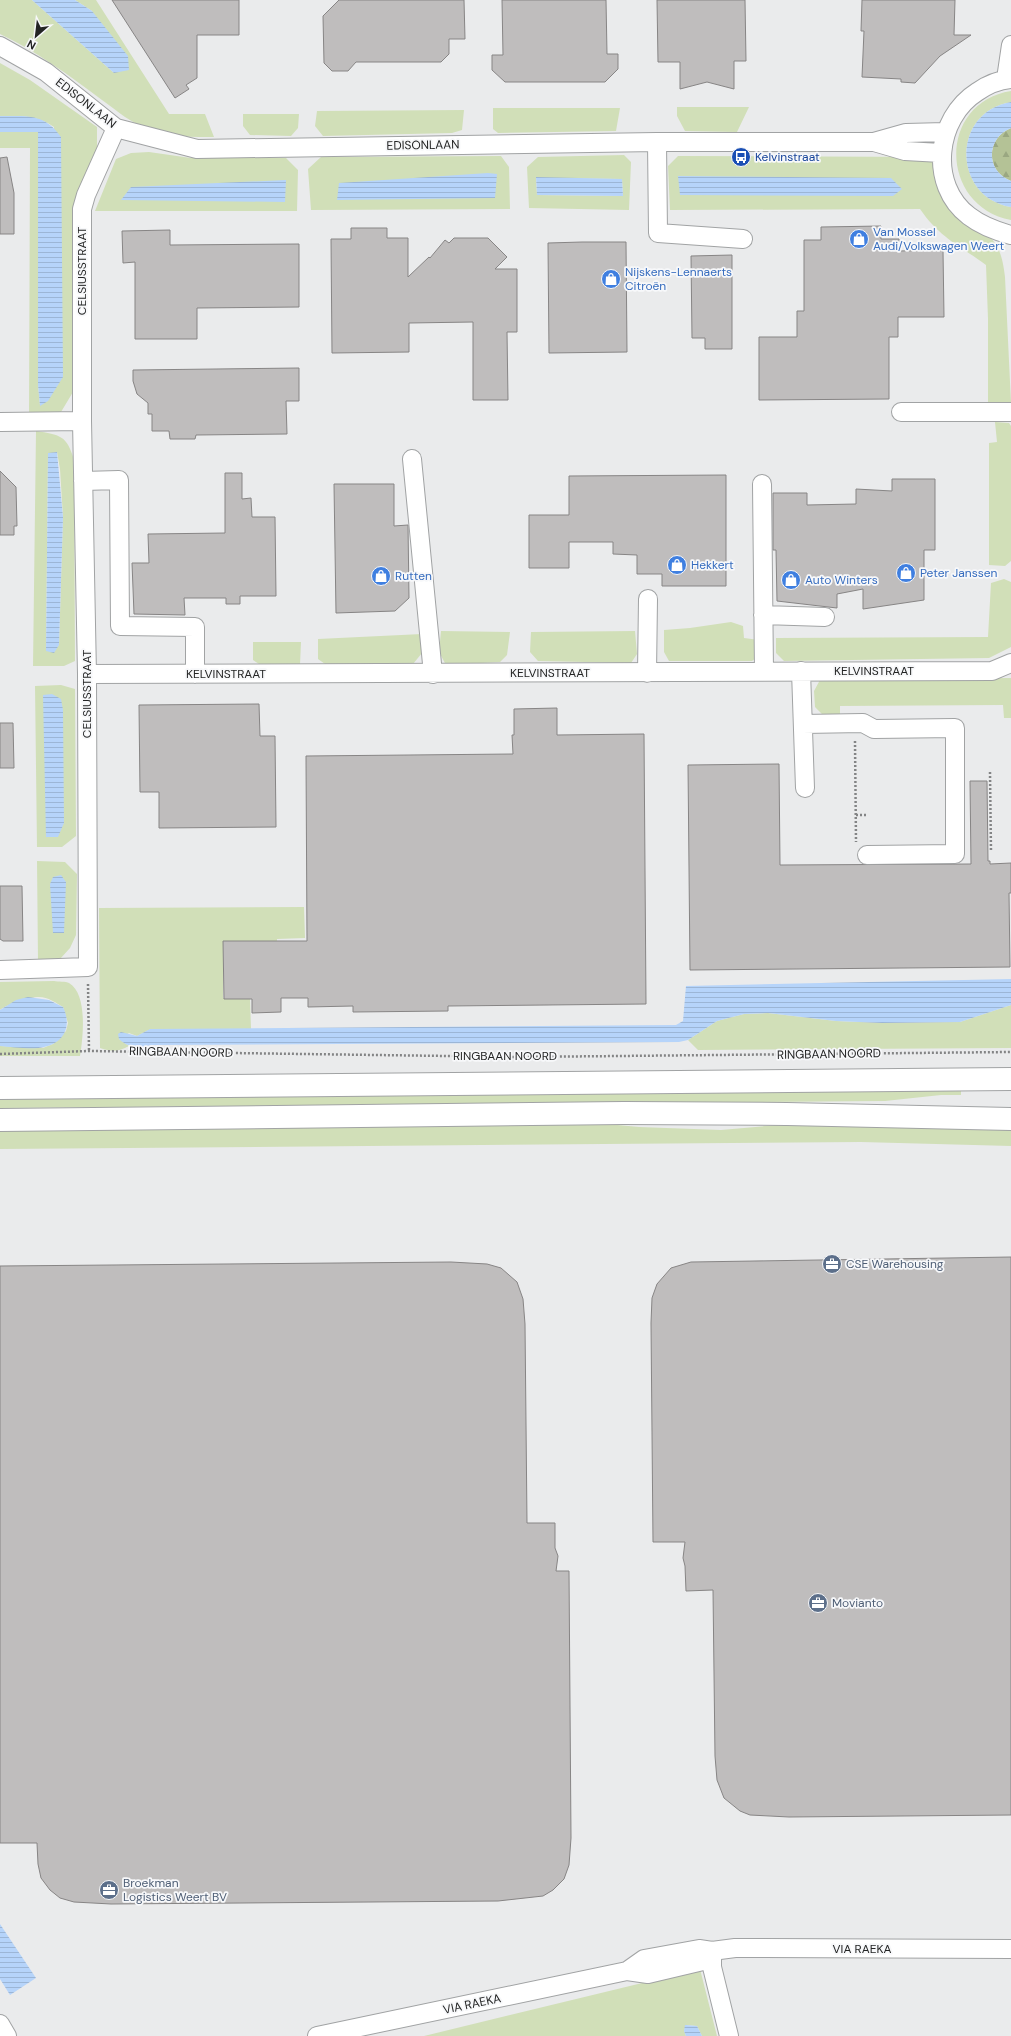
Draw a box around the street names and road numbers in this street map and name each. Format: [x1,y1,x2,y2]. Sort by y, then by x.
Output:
street label: EDISONLAAN [52,74,120,132]
street label: EDISONLAAN [386,136,460,154]
street label: CELSIUSSTRAAT [74,227,90,315]
street label: CELSIUSSTRAAT [79,650,95,738]
street label: KELVINSTRAAT [834,663,914,679]
street label: KELVINSTRAAT [510,665,590,681]
street label: KELVINSTRAAT [186,666,266,682]
street label: RINGBAAN NOORD [129,1043,233,1061]
street label: RINGBAAN NOORD [777,1045,881,1063]
street label: RINGBAAN NOORD [453,1048,557,1064]
street label: VIA RAEKA [833,1941,891,1957]
street label: VIA RAEKA [442,1990,502,2018]

